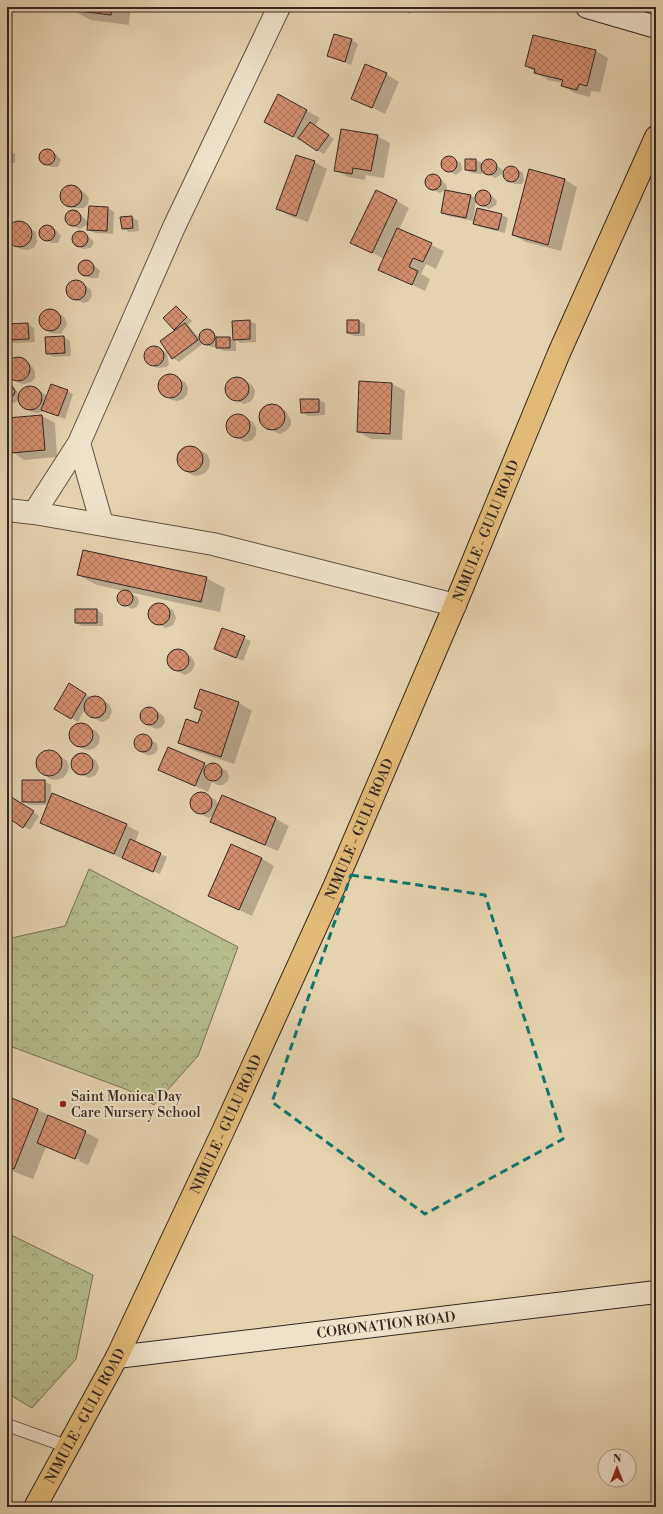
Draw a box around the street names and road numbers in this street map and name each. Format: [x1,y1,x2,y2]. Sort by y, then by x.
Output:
street label: NIMULE - GULU ROAD [449,457,524,605]
street label: NIMULE - GULU ROAD [322,756,398,903]
street label: NIMULE - GULU ROAD [187,1052,267,1197]
street label: CORONATION ROAD [316,1308,457,1343]
street label: NIMULE - GULU ROAD [41,1345,130,1487]

